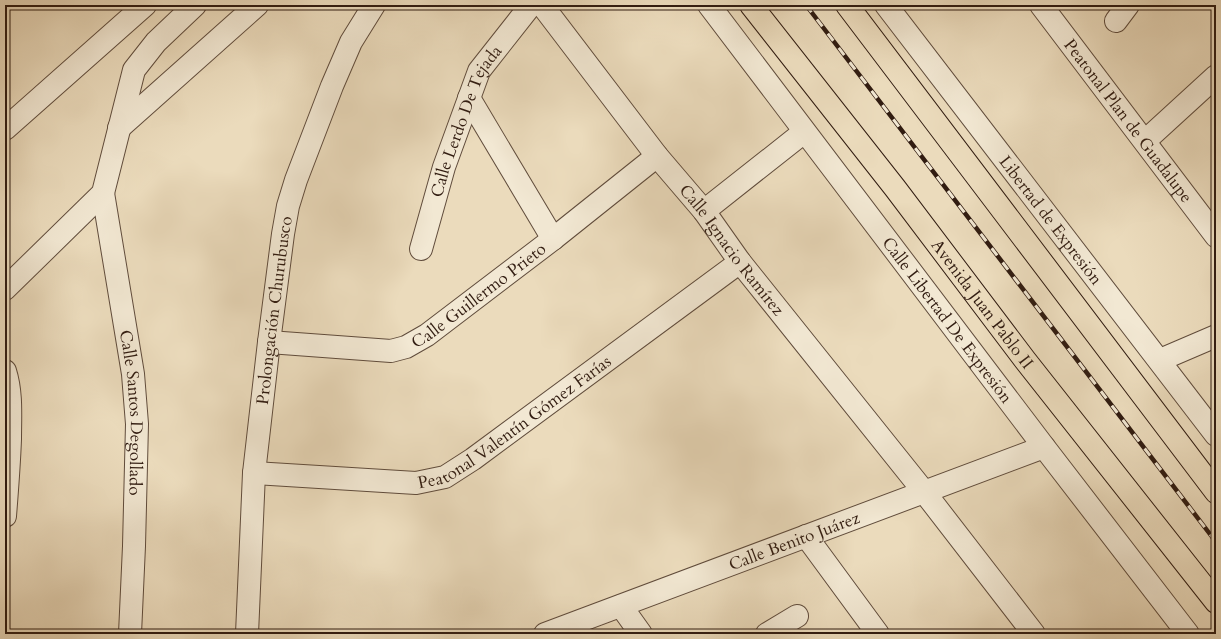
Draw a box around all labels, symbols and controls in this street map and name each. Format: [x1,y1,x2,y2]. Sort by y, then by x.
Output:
street label: Peatonal Plan de Guadalupe [1059,34,1198,207]
street label: Calle Lerdo De Tejada [425,40,507,200]
street label: Libertad de Expresión [994,151,1108,290]
street label: Calle Ignacio Ramírez [674,179,790,321]
street label: Prolongación Churubusco [250,214,297,406]
street label: Calle Libertad De Expresión [877,232,1018,408]
street label: Avenida Juan Pablo II [926,234,1039,374]
street label: Calle Guillermo Prieto [407,237,550,353]
street label: Calle Santos Degollado [114,328,149,496]
street label: Peatonal Valentín Gómez Farías [415,349,616,494]
street label: Calle Benito Juárez [725,505,863,576]

